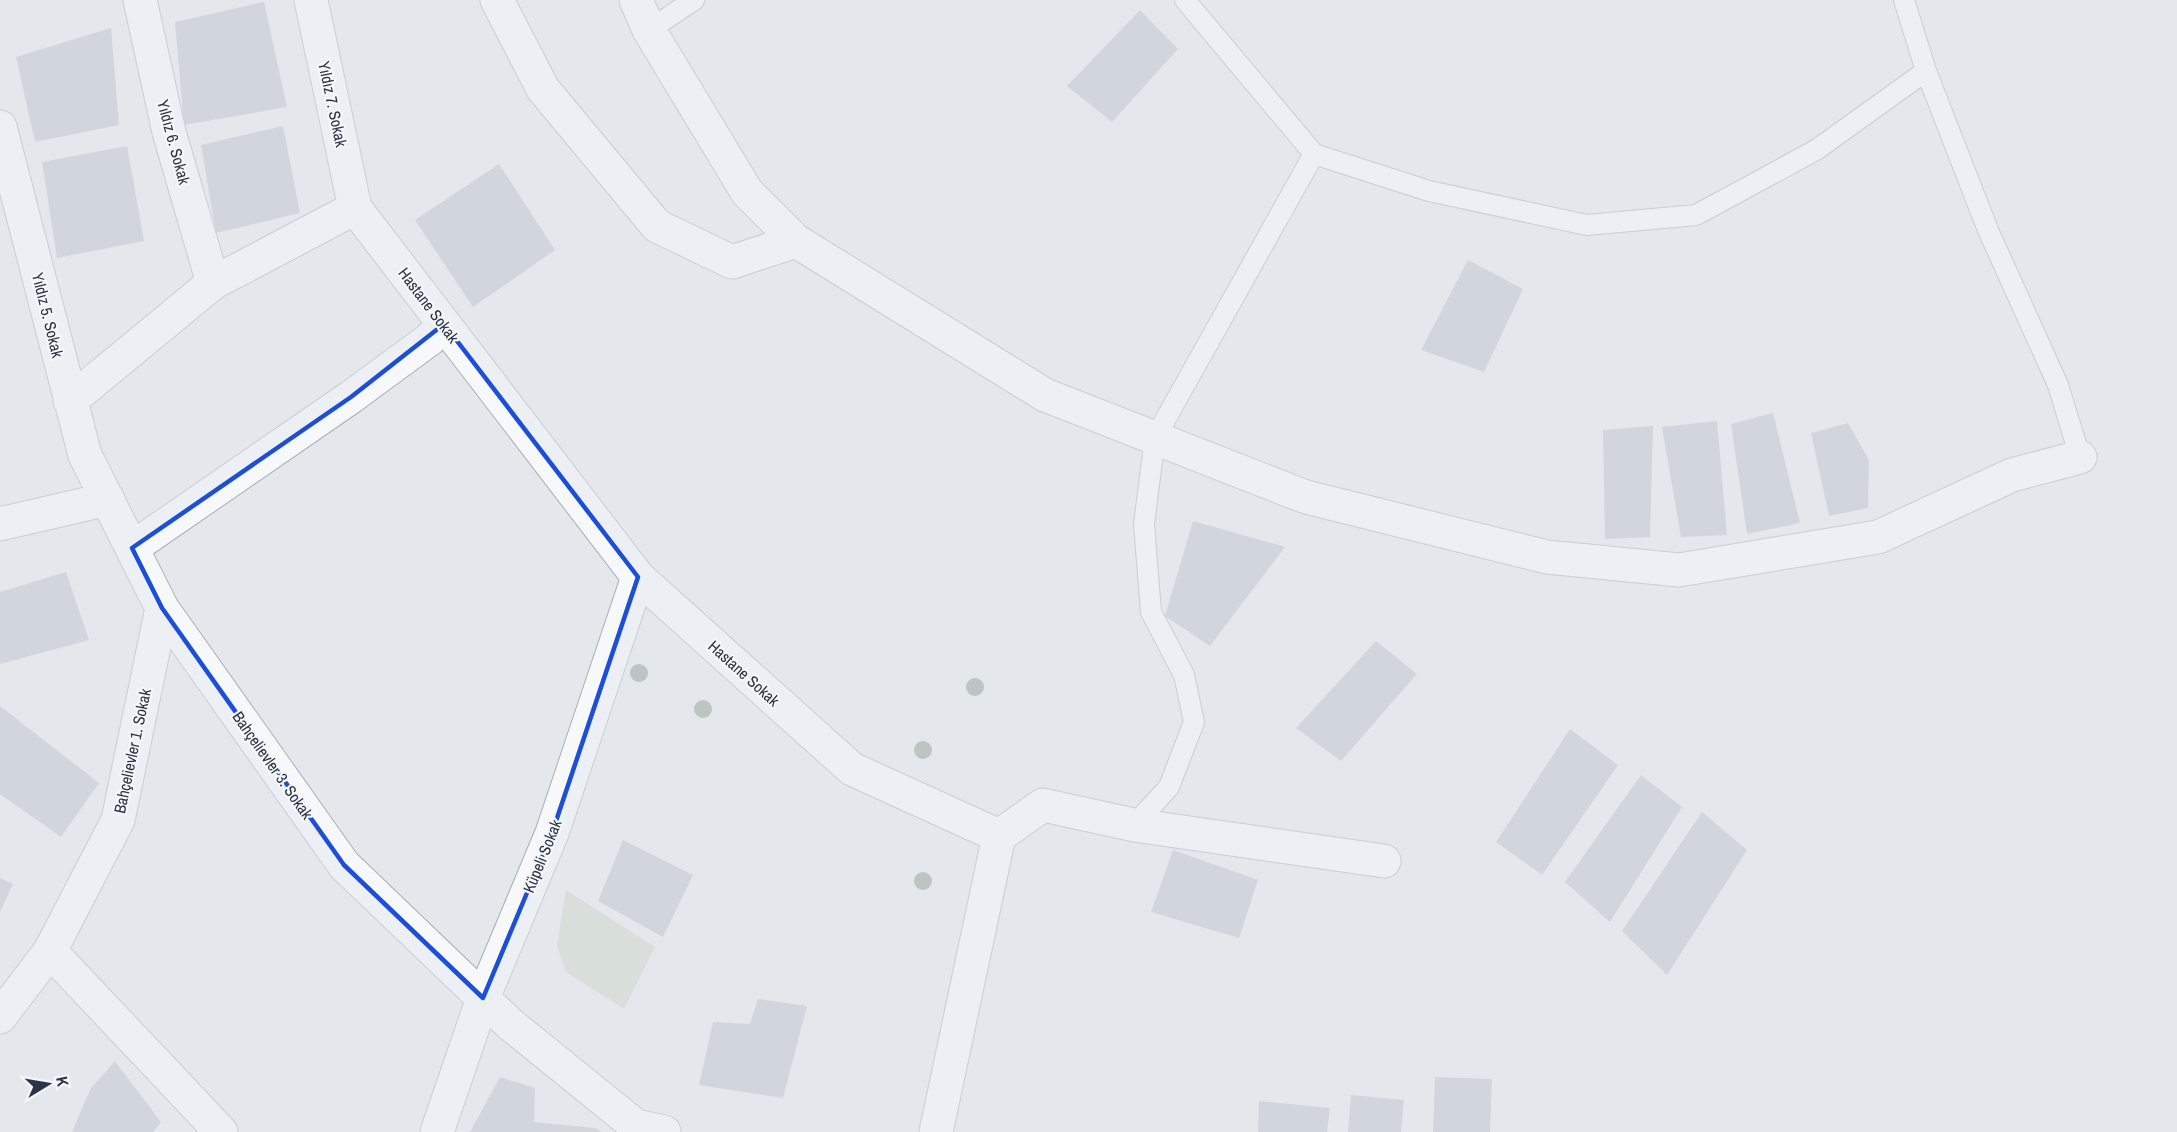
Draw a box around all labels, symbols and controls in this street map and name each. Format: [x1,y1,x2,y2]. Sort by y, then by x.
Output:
street label: Yıldız 7. Sokak [313,59,353,149]
street label: Yıldız 6. Sokak [152,97,196,187]
street label: Hastane Sokak [393,263,465,347]
street label: Yıldız 5. Sokak [27,270,69,360]
street label: Hastane Sokak [704,635,785,711]
street label: Bahçelievler 1. Sokak [108,686,156,815]
street label: Bahçelievler 3. Sokak [228,707,319,824]
street label: Küpeli Sokak [517,816,567,896]
north arrow [18,1054,78,1114]
text: K [51,1074,75,1088]

